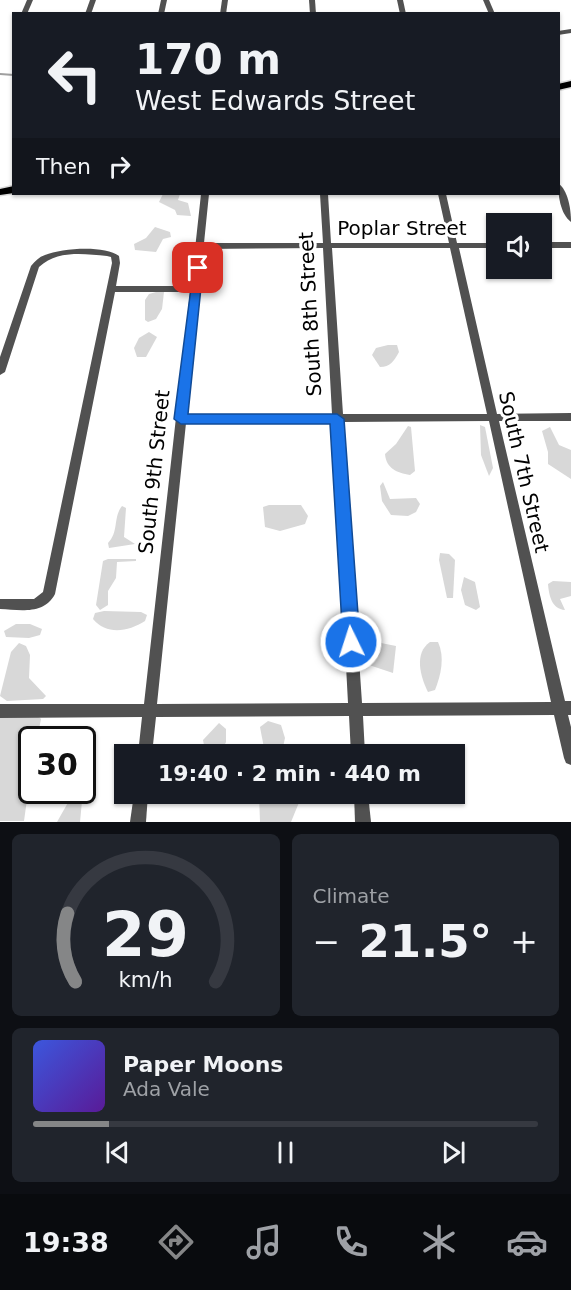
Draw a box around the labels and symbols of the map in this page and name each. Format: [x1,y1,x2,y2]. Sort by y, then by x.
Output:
street label: Poplar Street [337,216,467,240]
street label: South 8th Street [294,231,326,397]
pin [172,242,223,293]
street label: South 9th Street [133,389,175,555]
street label: South 7th Street [494,389,554,555]
position arrow [319,610,383,674]
speed limit sign: 30 [18,726,96,804]

